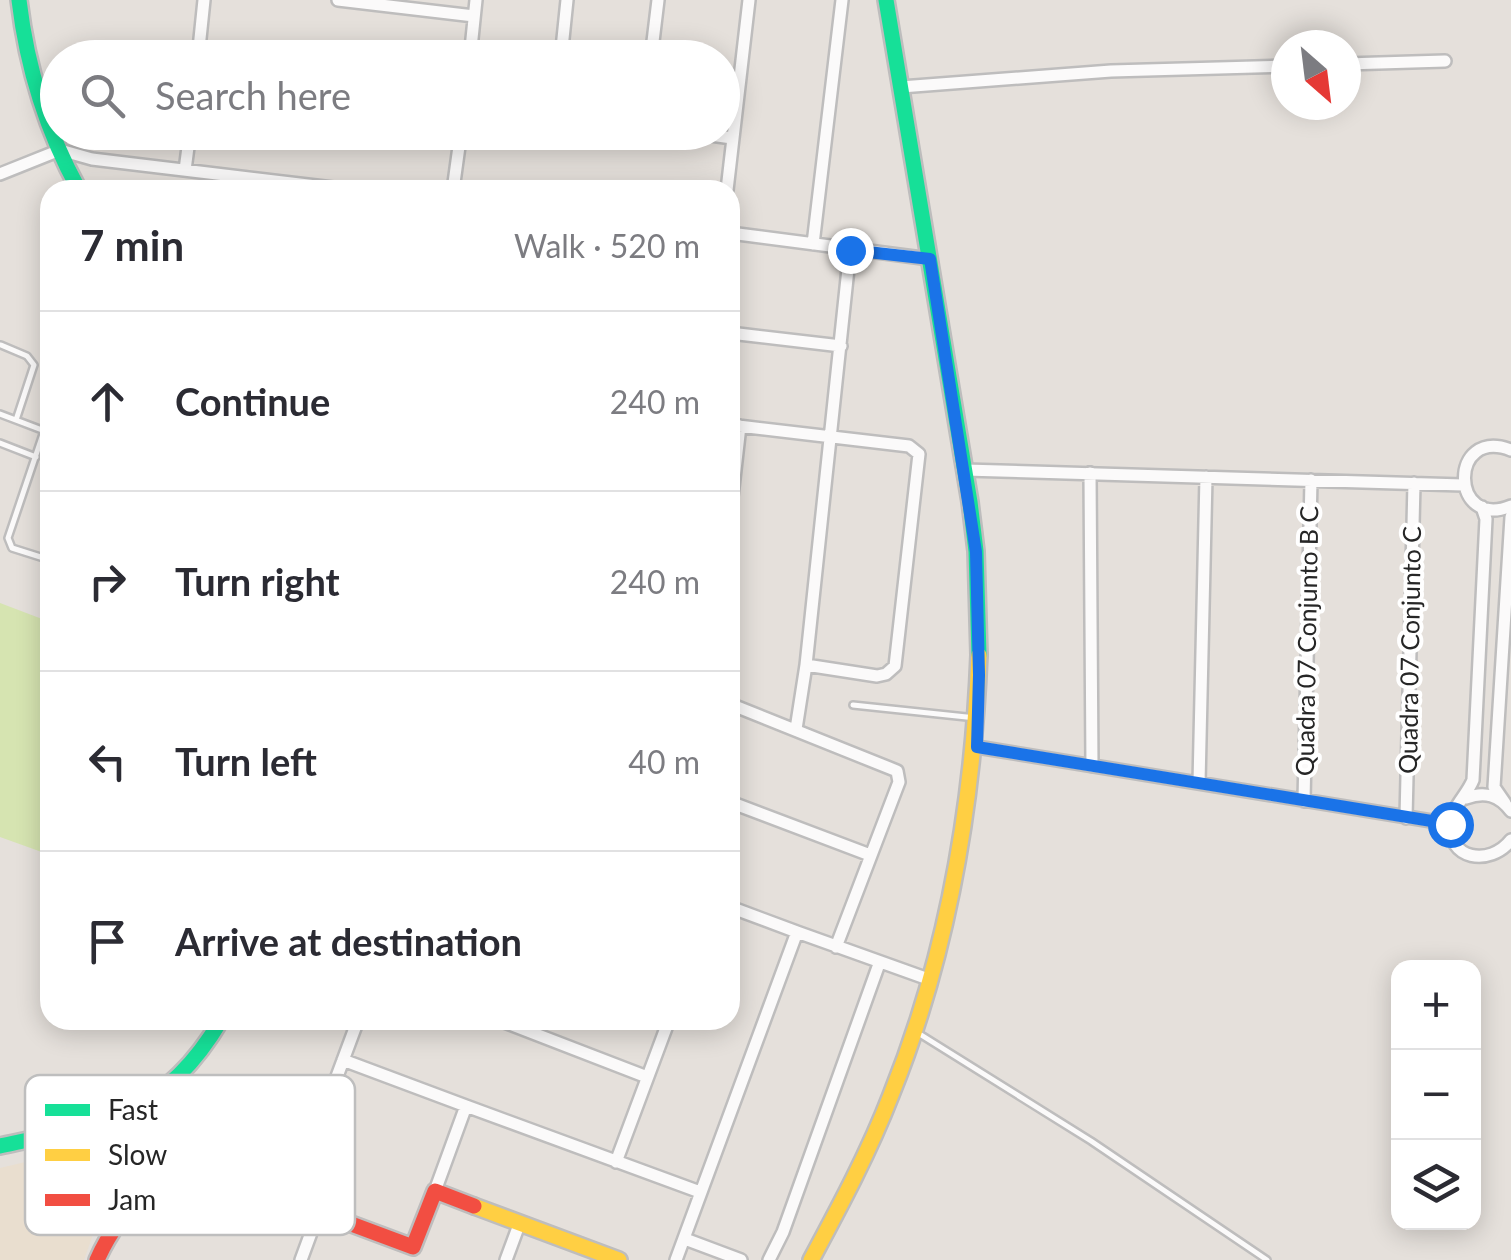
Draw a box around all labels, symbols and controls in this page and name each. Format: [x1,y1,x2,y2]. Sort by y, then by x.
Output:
north arrow [1271,30,1361,120]
search box [40,40,740,150]
icon: search [75,68,130,123]
text: Search here [155,72,351,118]
text: 7 min [80,220,184,270]
text: Walk · 520 m [514,226,700,265]
route end [828,228,874,274]
icon: ahead [80,374,135,429]
text: Continue [175,378,330,424]
text: 240 m [610,382,700,421]
street label: Quadra 07 Conjunto B C [1289,505,1323,776]
street label: Quadra 07 Conjunto C [1392,526,1426,774]
icon: right [80,554,135,609]
text: Turn right [175,558,340,604]
text: 240 m [610,562,700,601]
icon: left [80,734,135,789]
text: Turn left [175,738,317,784]
text: 40 m [628,742,700,781]
route start [1428,802,1474,848]
icon: arrive [80,914,135,969]
text: Arrive at destination [175,918,522,964]
map controls [1391,960,1481,1230]
button: + [1391,960,1481,1050]
button: − [1391,1050,1481,1140]
legend [25,1075,355,1235]
text: Fast [108,1092,158,1126]
text: Slow [108,1137,167,1171]
button: layers [1391,1140,1481,1230]
text: Jam [108,1182,156,1216]

